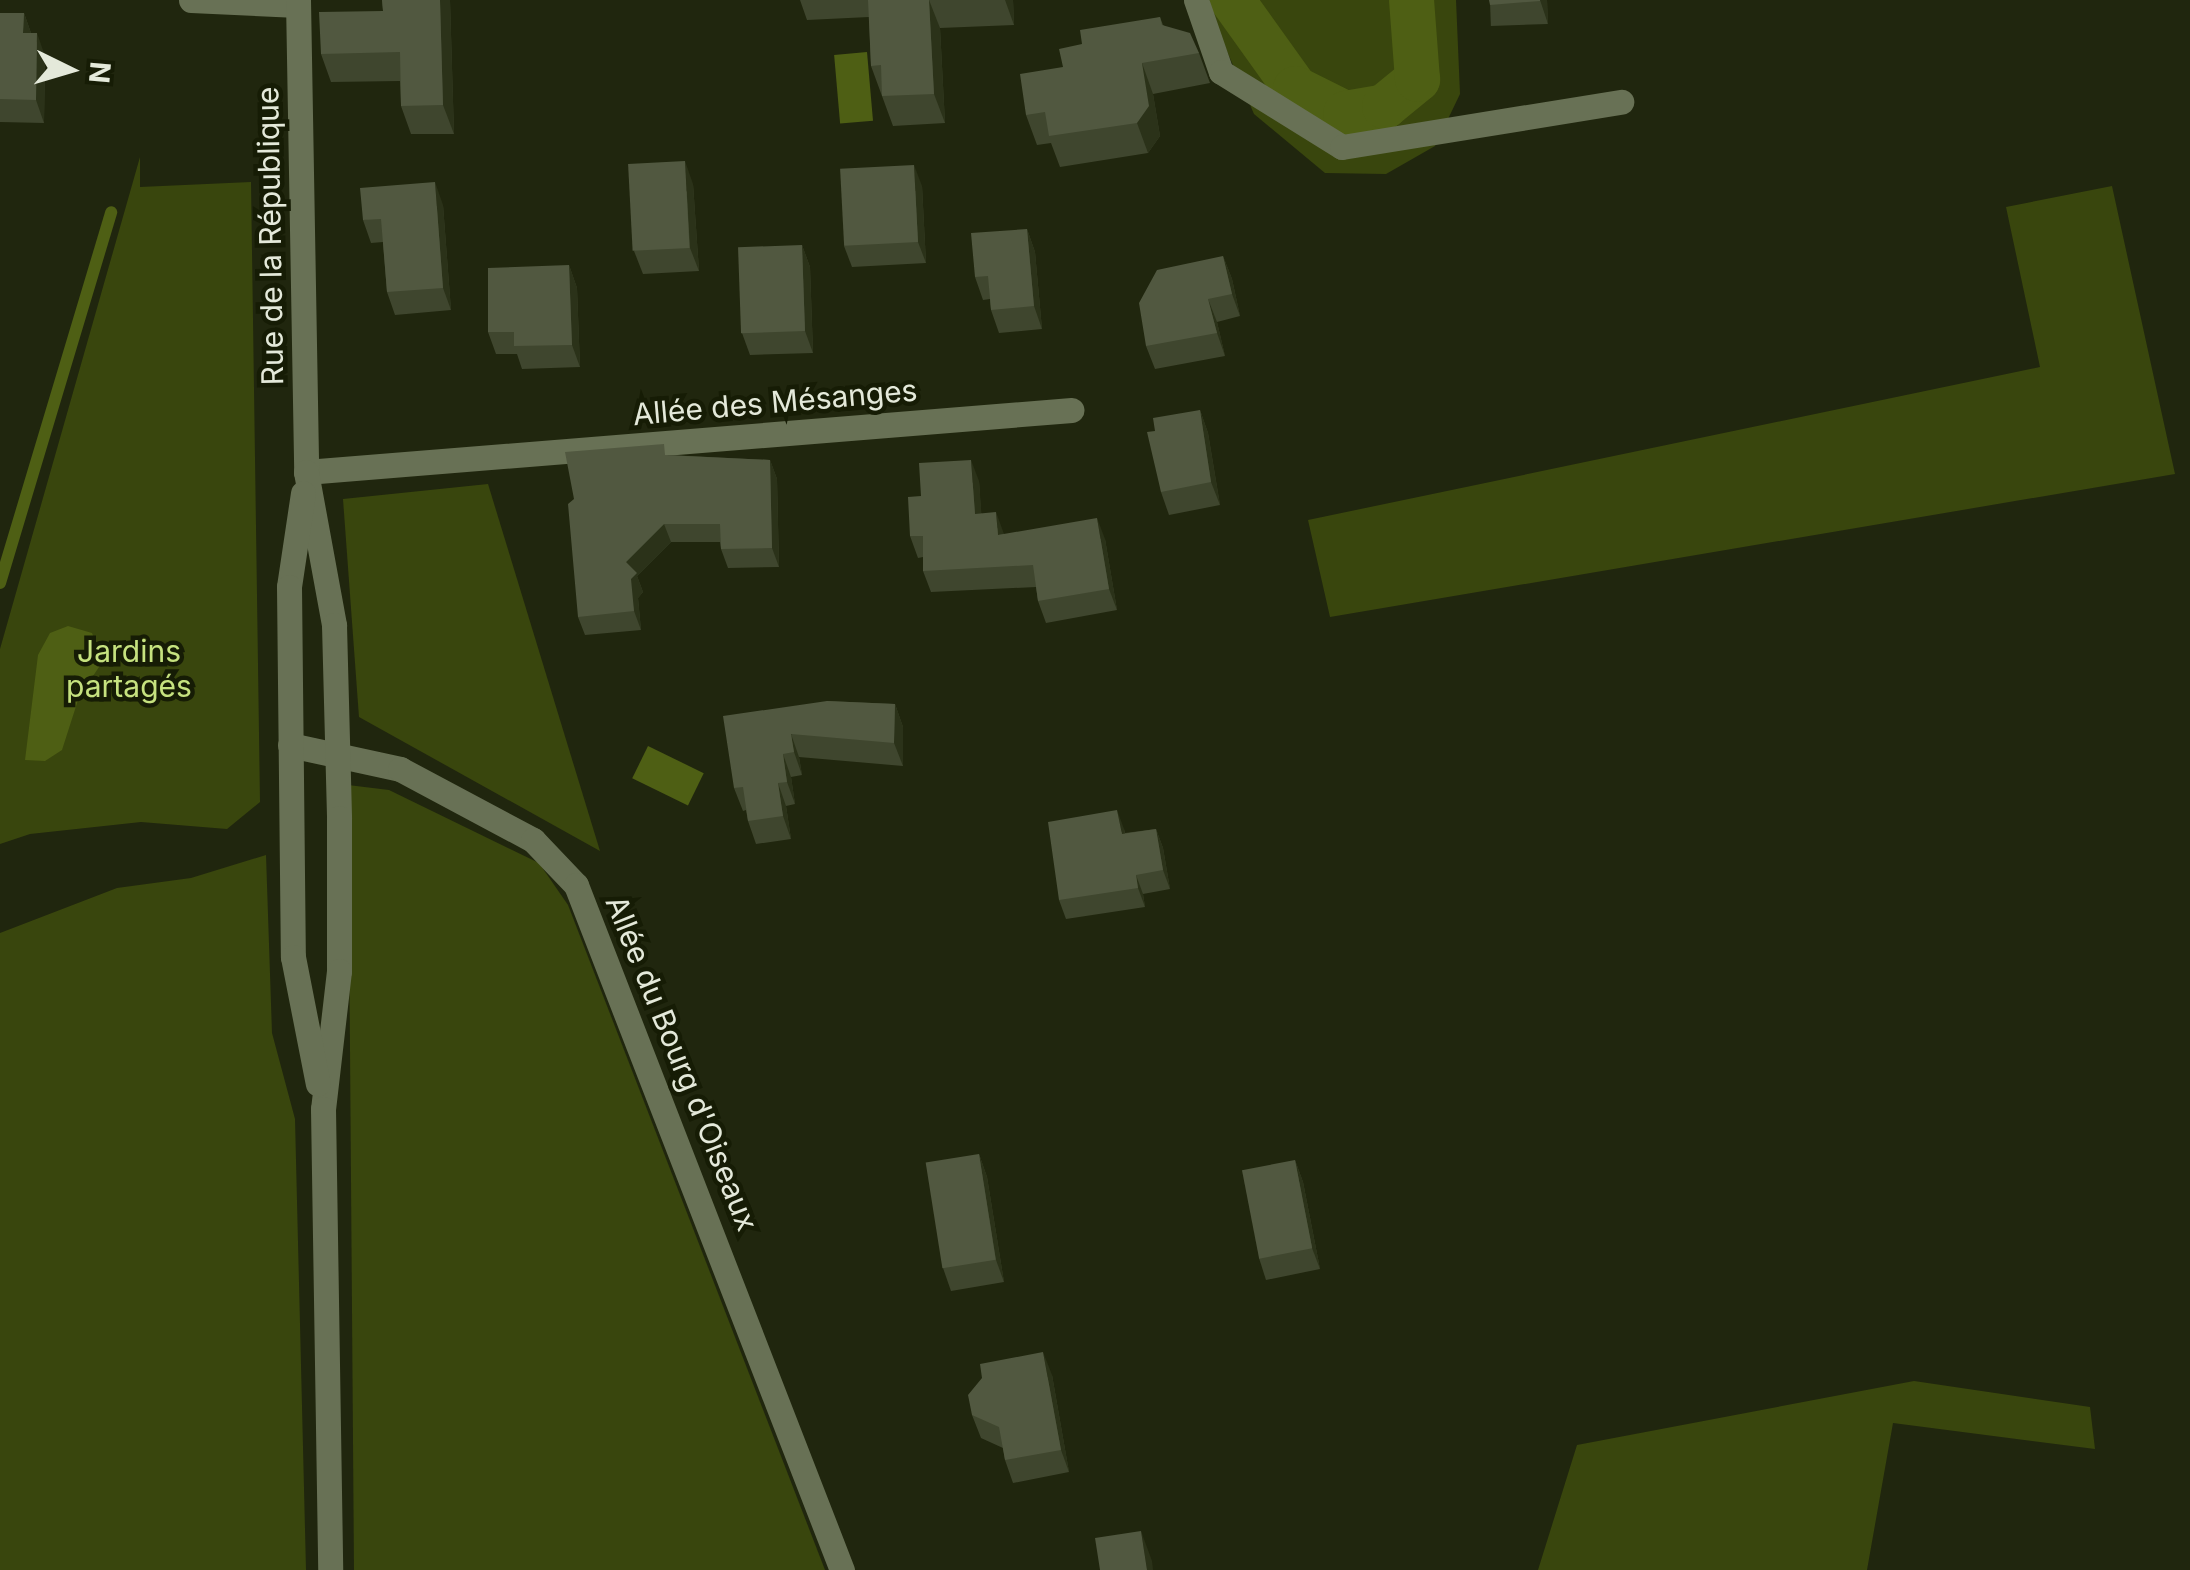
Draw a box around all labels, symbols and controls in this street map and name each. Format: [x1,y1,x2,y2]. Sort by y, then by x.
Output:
north arrow [20,20,120,120]
text: N [82,61,118,85]
street label: Rue de la République [249,86,291,386]
street label: Allée des Mésanges [631,372,919,432]
park label: Jardins partagés [66,633,192,704]
street label: Allée du Bourg d'Oiseaux [598,890,766,1236]

